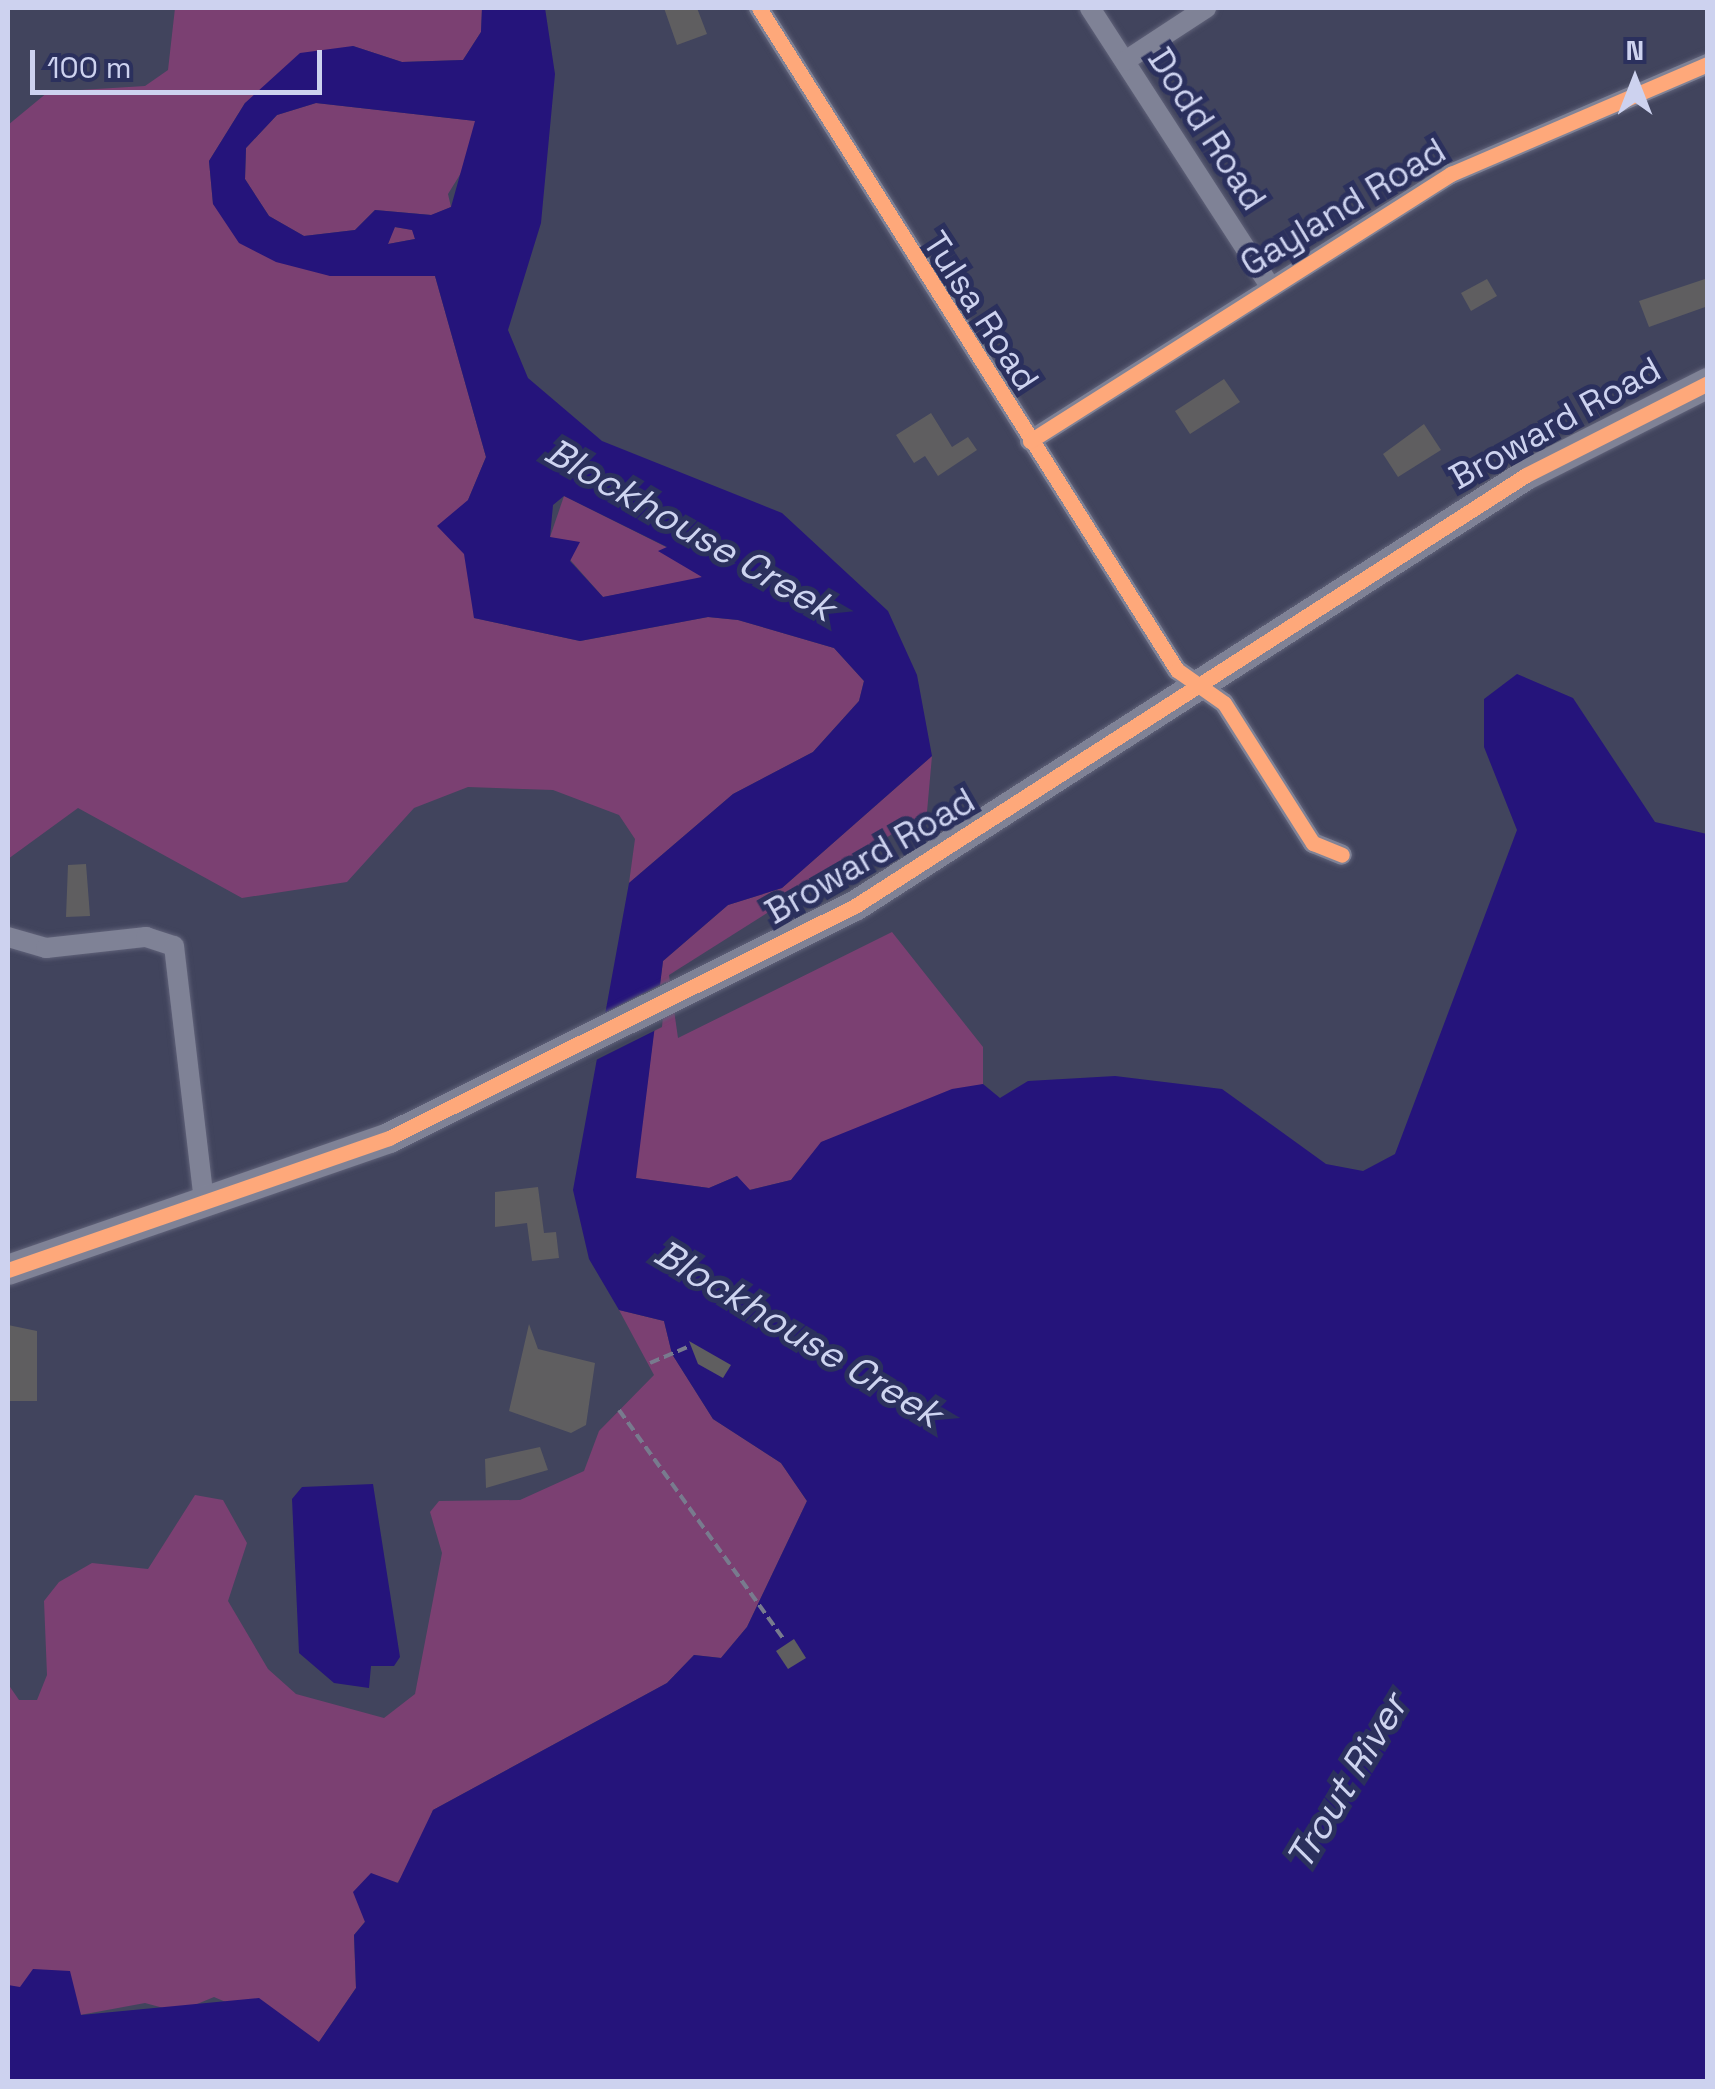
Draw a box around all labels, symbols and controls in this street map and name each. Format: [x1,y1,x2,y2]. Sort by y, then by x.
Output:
scale bar [35,30,328,92]
north arrow [1585,30,1685,130]
text: N [1626,32,1644,68]
street label: Dodd Road [1139,40,1275,218]
text: 100 m [47,48,132,87]
street label: Gayland Road [1233,129,1453,285]
street label: Tulsa Road [914,224,1048,398]
street label: Broward Road [1442,348,1668,498]
water label: Blockhouse Creek [537,429,843,631]
street label: Broward Road [758,779,982,933]
water label: Blockhouse Creek [646,1230,950,1438]
water label: Trout River [1277,1686,1417,1878]

